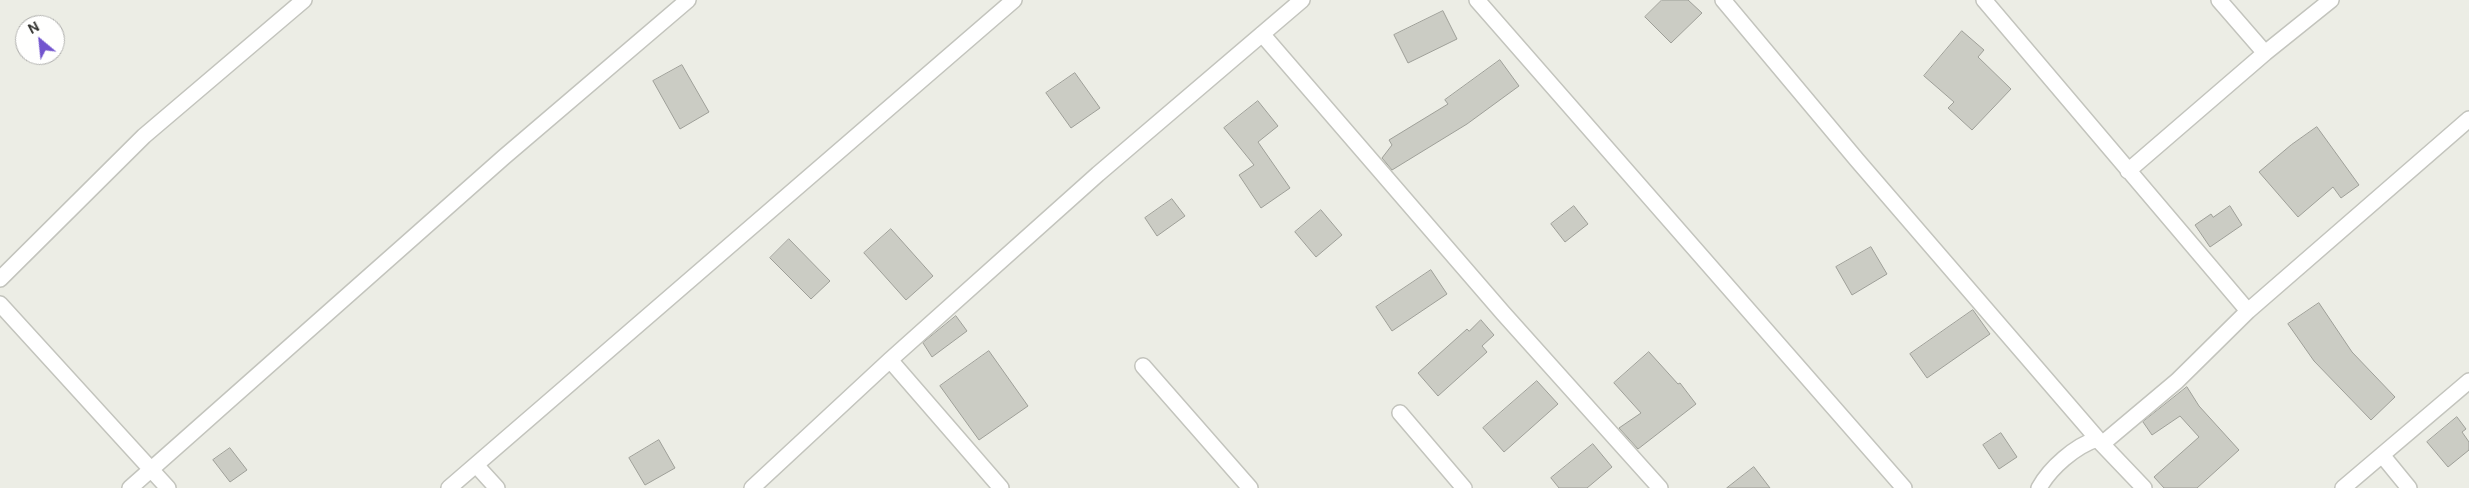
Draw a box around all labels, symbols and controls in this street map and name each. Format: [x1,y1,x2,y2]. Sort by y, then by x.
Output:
north arrow [15,15,65,65]
text: N [25,17,42,38]

